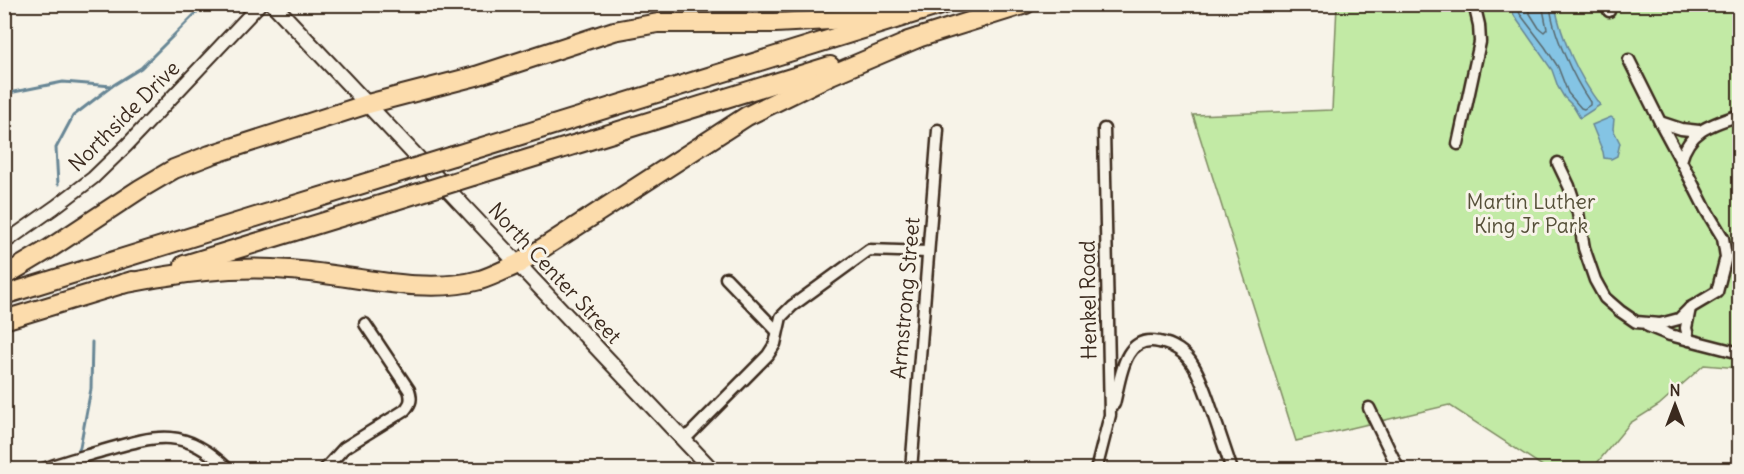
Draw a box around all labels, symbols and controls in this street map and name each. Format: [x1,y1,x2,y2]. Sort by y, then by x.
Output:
street label: Northside Drive [63,55,185,177]
park label: Martin Luther King Jr Park [1467,188,1596,239]
street label: North Center Street [483,197,627,349]
street label: Armstrong Street [884,216,926,380]
street label: Henkel Road [1073,240,1103,360]
north arrow [1645,375,1705,435]
text: N [1669,380,1681,400]

